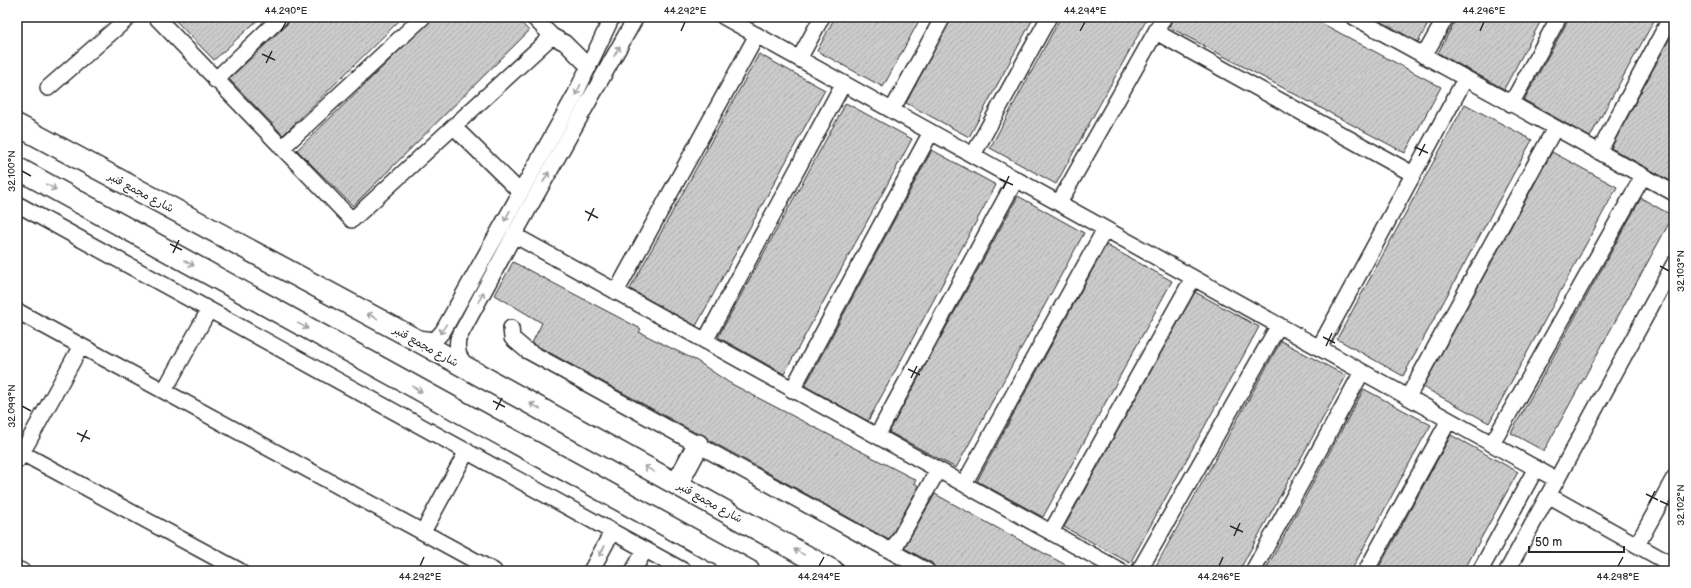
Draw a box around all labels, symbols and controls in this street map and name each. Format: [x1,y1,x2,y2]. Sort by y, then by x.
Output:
text: 44.290°E [265,5,308,17]
text: 44.292°E [664,5,707,17]
text: 44.294°E [1064,5,1107,17]
text: 44.296°E [1463,5,1506,17]
one-way arrow [613,45,621,57]
one-way arrow [574,84,581,96]
text: 32.100°N [6,150,18,192]
street label: شارع مجمع قنبر [104,169,176,217]
one-way arrow [543,171,551,183]
one-way arrow [45,183,57,191]
one-way arrow [503,210,510,222]
text: 32.103°N [1675,250,1687,292]
one-way arrow [183,260,195,267]
one-way arrow [477,291,485,303]
one-way arrow [366,311,378,319]
one-way arrow [297,322,309,330]
street label: شارع مجمع قنبر [389,323,460,371]
one-way arrow [439,323,447,334]
text: 32.099°N [6,384,18,428]
one-way arrow [411,385,423,393]
one-way arrow [529,401,541,409]
one-way arrow [643,464,655,472]
street label: شارع مجمع قنبر [673,479,744,527]
text: 32.102°N [1675,484,1687,526]
scale bar [1529,528,1624,554]
text: 50 m [1535,535,1562,550]
one-way arrow [597,545,605,557]
one-way arrow [793,548,805,555]
text: 44.292°E [399,571,442,583]
text: 44.294°E [798,571,841,583]
text: 44.296°E [1198,571,1241,583]
text: 44.298°E [1597,571,1640,583]

